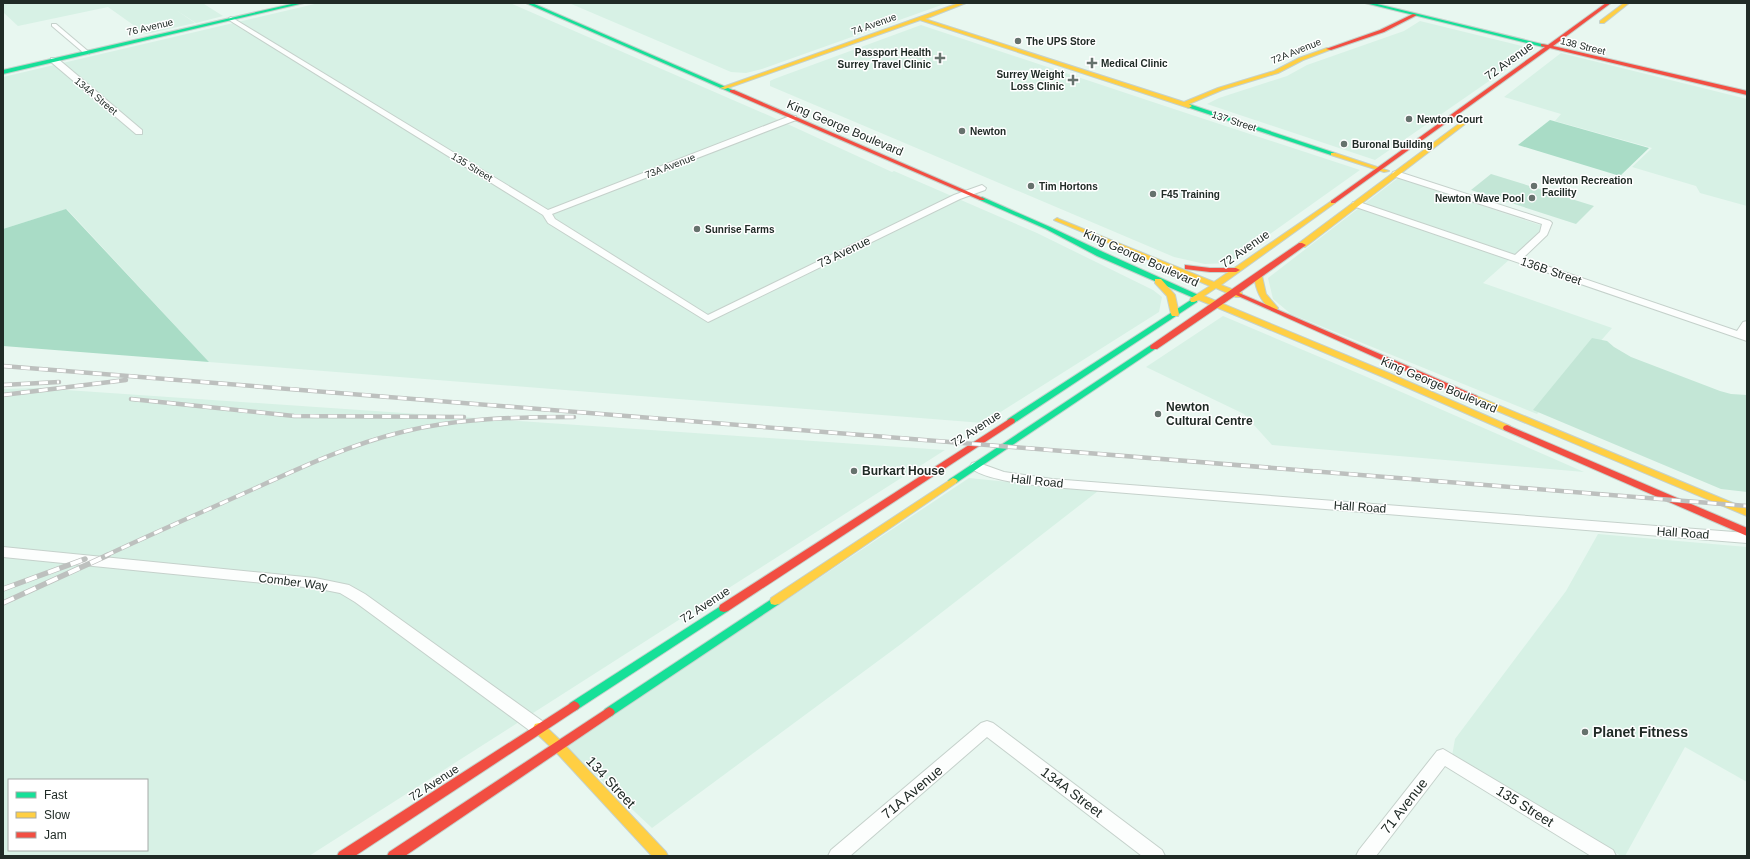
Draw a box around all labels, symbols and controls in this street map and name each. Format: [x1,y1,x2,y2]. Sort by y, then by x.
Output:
street label: 74 Avenue [850,11,898,37]
street label: 76 Avenue [126,16,175,38]
street label: 138 Street [1559,35,1607,57]
marker: The UPS Store [1013,36,1023,46]
place label: The UPS Store [1026,36,1096,47]
street label: 72A Avenue [1269,36,1323,66]
street label: 72 Avenue [1482,39,1536,83]
place label: Passport Health Surrey Travel Clinic [838,47,931,70]
marker: Passport Health Surrey Travel Clinic [934,52,946,64]
marker: Medical Clinic [1086,57,1098,69]
place label: Medical Clinic [1101,58,1168,69]
place label: Surrey Weight Loss Clinic [996,69,1065,92]
marker: Surrey Weight Loss Clinic [1067,74,1079,86]
street label: 134A Street [72,75,120,117]
street label: King George Boulevard [785,97,905,159]
street label: 137 Street [1210,109,1258,133]
marker: Newton Court [1404,114,1414,124]
place label: Newton Court [1417,114,1483,125]
marker: Newton [957,126,967,136]
place label: Newton [970,126,1006,137]
marker: Buronal Building [1339,139,1349,149]
place label: Buronal Building [1352,139,1433,150]
street label: 135 Street [449,150,495,184]
street label: 73A Avenue [643,151,697,181]
place label: Newton Recreation Facility [1542,175,1633,198]
marker: Tim Hortons [1026,181,1036,191]
place label: Tim Hortons [1039,181,1098,192]
marker: Newton Recreation Facility [1529,181,1539,191]
marker: F45 Training [1148,189,1158,199]
place label: F45 Training [1161,189,1220,200]
place label: Newton Wave Pool [1435,193,1524,204]
marker: Newton Wave Pool [1527,193,1537,203]
marker: Sunrise Farms [692,224,702,234]
place label: Sunrise Farms [705,224,775,235]
street label: King George Boulevard [1081,226,1201,290]
street label: 72 Avenue [1218,227,1272,271]
street label: 73 Avenue [816,233,873,271]
street label: 136B Street [1519,254,1584,288]
street label: King George Boulevard [1379,354,1499,416]
place label: Newton Cultural Centre [1166,400,1253,428]
street label: 72 Avenue [948,408,1004,450]
marker: Newton Cultural Centre [1153,409,1163,419]
place label: Burkart House [862,464,945,478]
marker: Burkart House [849,466,859,476]
street label: Hall Road [1010,471,1064,491]
street label: Hall Road [1333,498,1387,516]
street label: Hall Road [1656,524,1710,542]
street label: Comber Way [258,571,328,593]
street label: 72 Avenue [677,584,733,626]
place label: Planet Fitness [1593,724,1688,740]
marker: Planet Fitness [1580,727,1590,737]
street label: 134 Street [583,753,639,811]
street label: 72 Avenue [406,762,462,804]
street label: 71A Avenue [878,762,946,822]
street label: 134A Street [1038,764,1106,820]
street label: 71 Avenue [1377,775,1431,837]
legend [8,779,148,851]
street label: 135 Street [1493,782,1557,830]
text: Fast [44,788,68,802]
text: Slow [44,808,70,822]
text: Jam [44,828,67,842]

